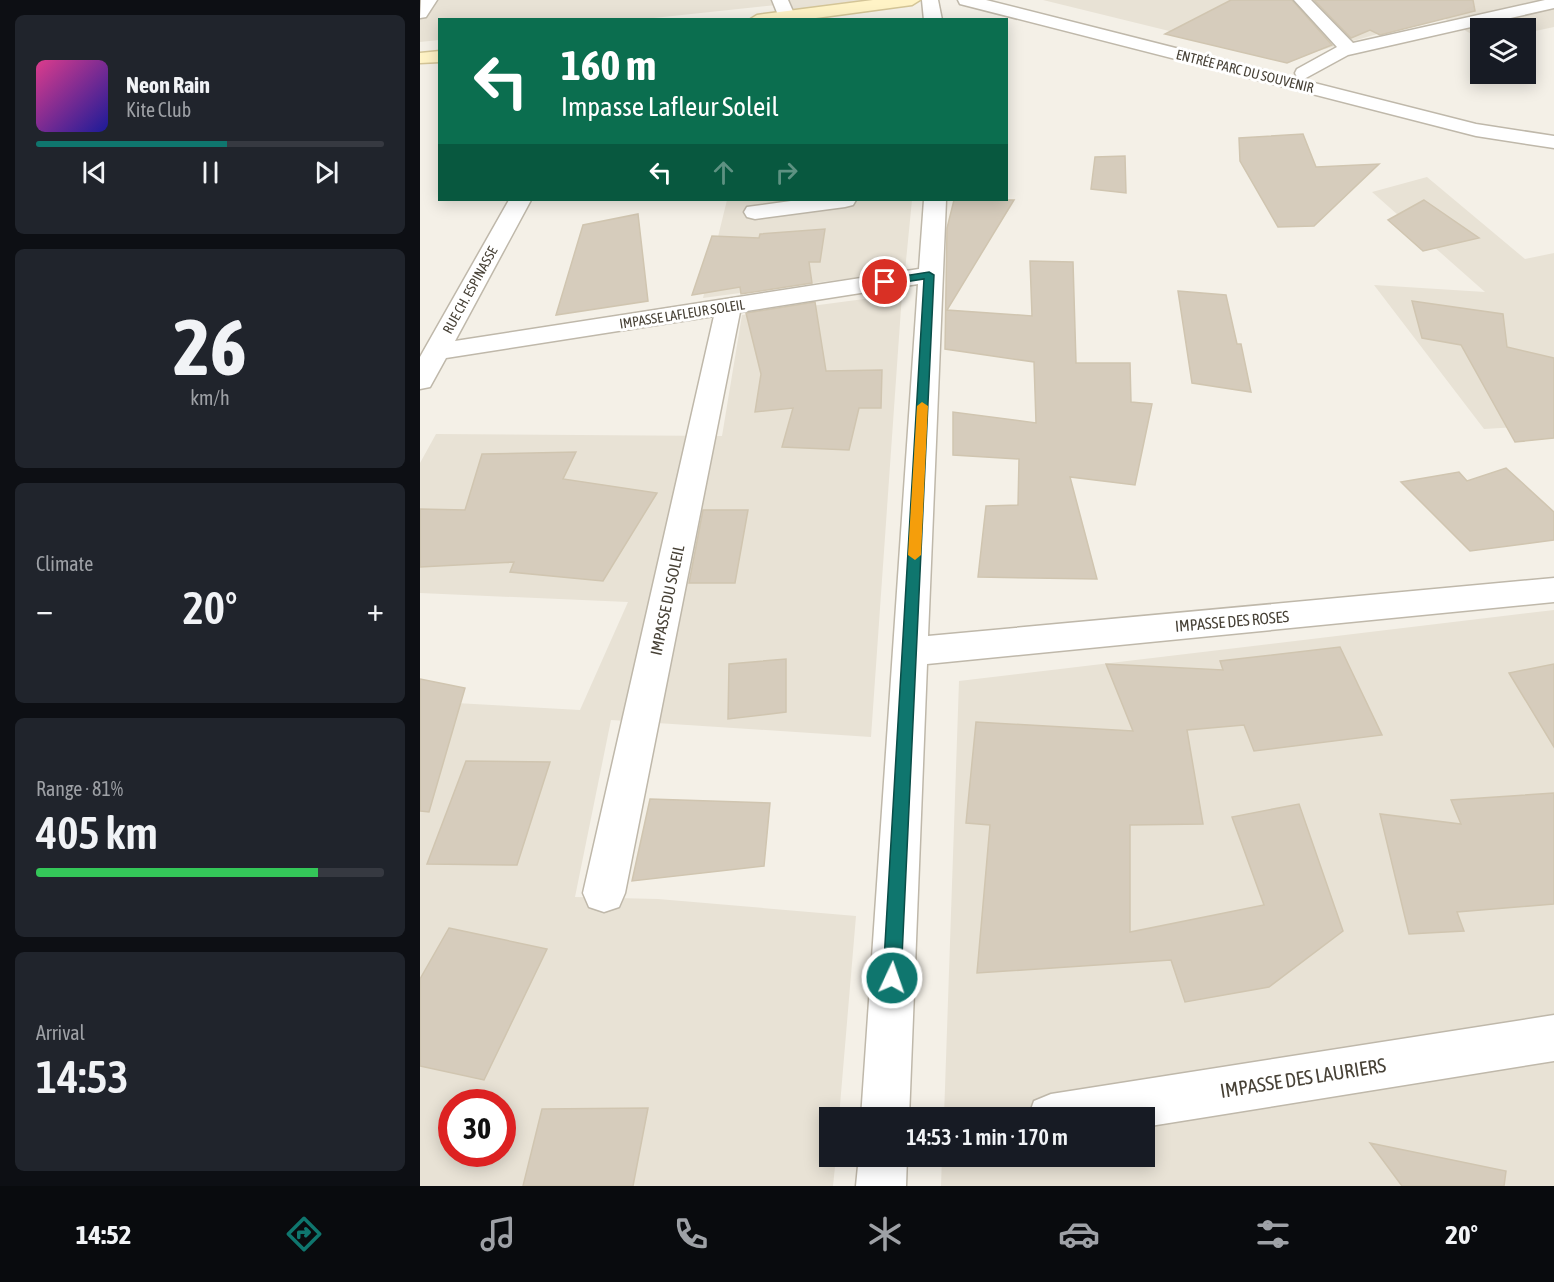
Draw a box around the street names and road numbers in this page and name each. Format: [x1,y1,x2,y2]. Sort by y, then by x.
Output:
street label: ENTRÉE PARC DU SOUVENIR [1174,46,1316,96]
street label: RUE CH. ESPINASSE [439,244,501,336]
street label: IMPASSE LAFLEUR SOLEIL [618,296,746,332]
street label: IMPASSE DU SOLEIL [647,542,688,657]
street label: IMPASSE DES ROSES [1174,607,1290,635]
street label: IMPASSE DES LAURIERS [1218,1053,1387,1102]

